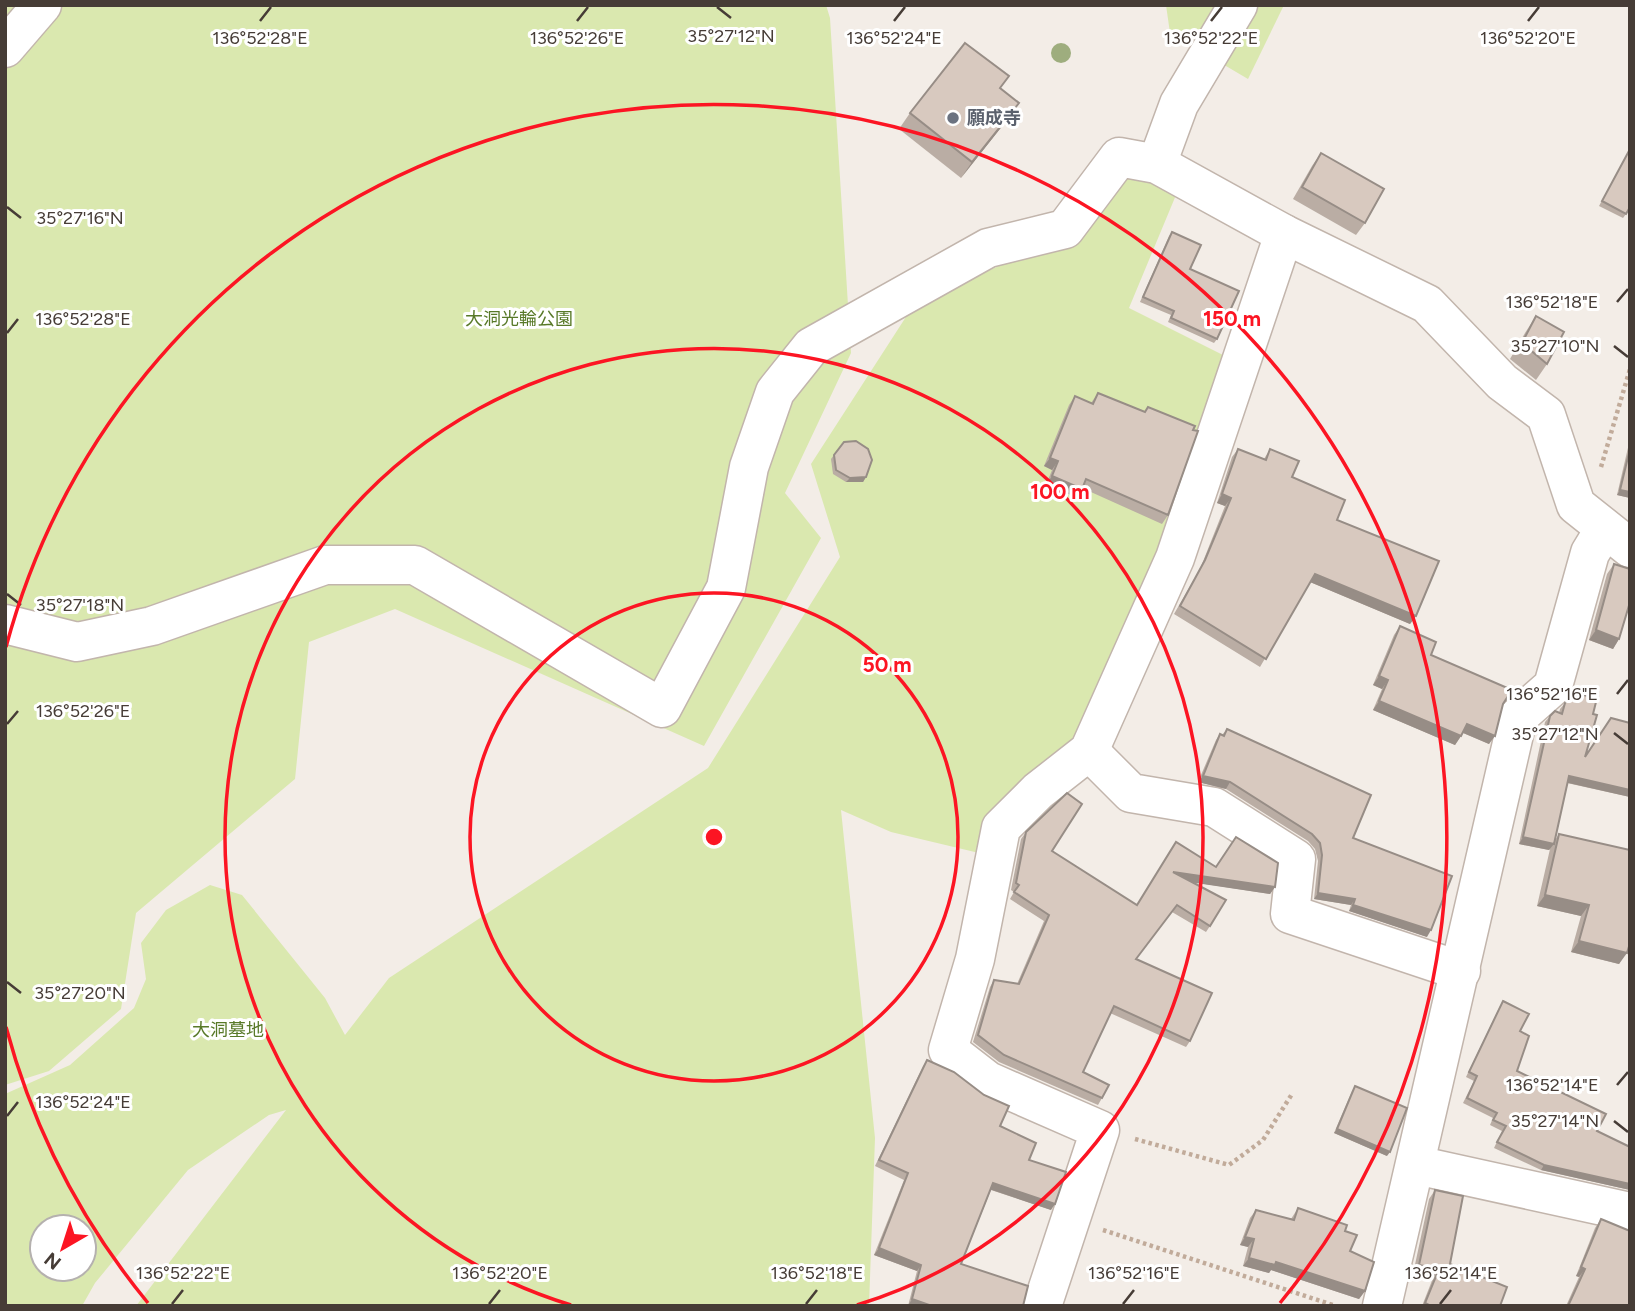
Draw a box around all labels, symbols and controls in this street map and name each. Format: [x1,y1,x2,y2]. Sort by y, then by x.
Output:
text: 35°27'12"N [687,25,775,47]
text: 136°52'28"E [212,27,308,49]
text: 136°52'26"E [530,27,624,49]
text: 136°52'24"E [846,27,942,49]
text: 136°52'22"E [1164,27,1258,49]
text: 136°52'20"E [1480,27,1576,49]
place label: 願成寺 [967,107,1021,129]
marker: 願成寺 [945,110,961,126]
text: 35°27'16"N [36,207,124,229]
text: 136°52'18"E [1506,291,1598,313]
text: 150 m [1203,306,1261,331]
text: 136°52'28"E [35,308,131,330]
park label: 大洞光輪公園 [465,308,573,330]
text: 35°27'10"N [1511,335,1599,357]
text: 100 m [1030,479,1090,504]
text: 35°27'18"N [36,594,124,616]
text: 50 m [862,652,912,677]
text: 136°52'16"E [1506,683,1598,705]
text: 136°52'26"E [36,700,130,722]
text: 35°27'12"N [1511,723,1599,745]
centre of rings [702,825,726,849]
text: 35°27'20"N [34,982,126,1004]
park label: 大洞墓地 [192,1019,264,1041]
text: 136°52'14"E [1505,1074,1599,1096]
text: 136°52'24"E [35,1091,131,1113]
text: 35°27'14"N [1511,1110,1599,1132]
north arrow [28,1213,98,1283]
text: N [40,1247,66,1274]
text: 136°52'22"E [136,1262,230,1284]
text: 136°52'20"E [452,1262,548,1284]
text: 136°52'18"E [771,1262,863,1284]
text: 136°52'16"E [1088,1262,1180,1284]
text: 136°52'14"E [1404,1262,1498,1284]

